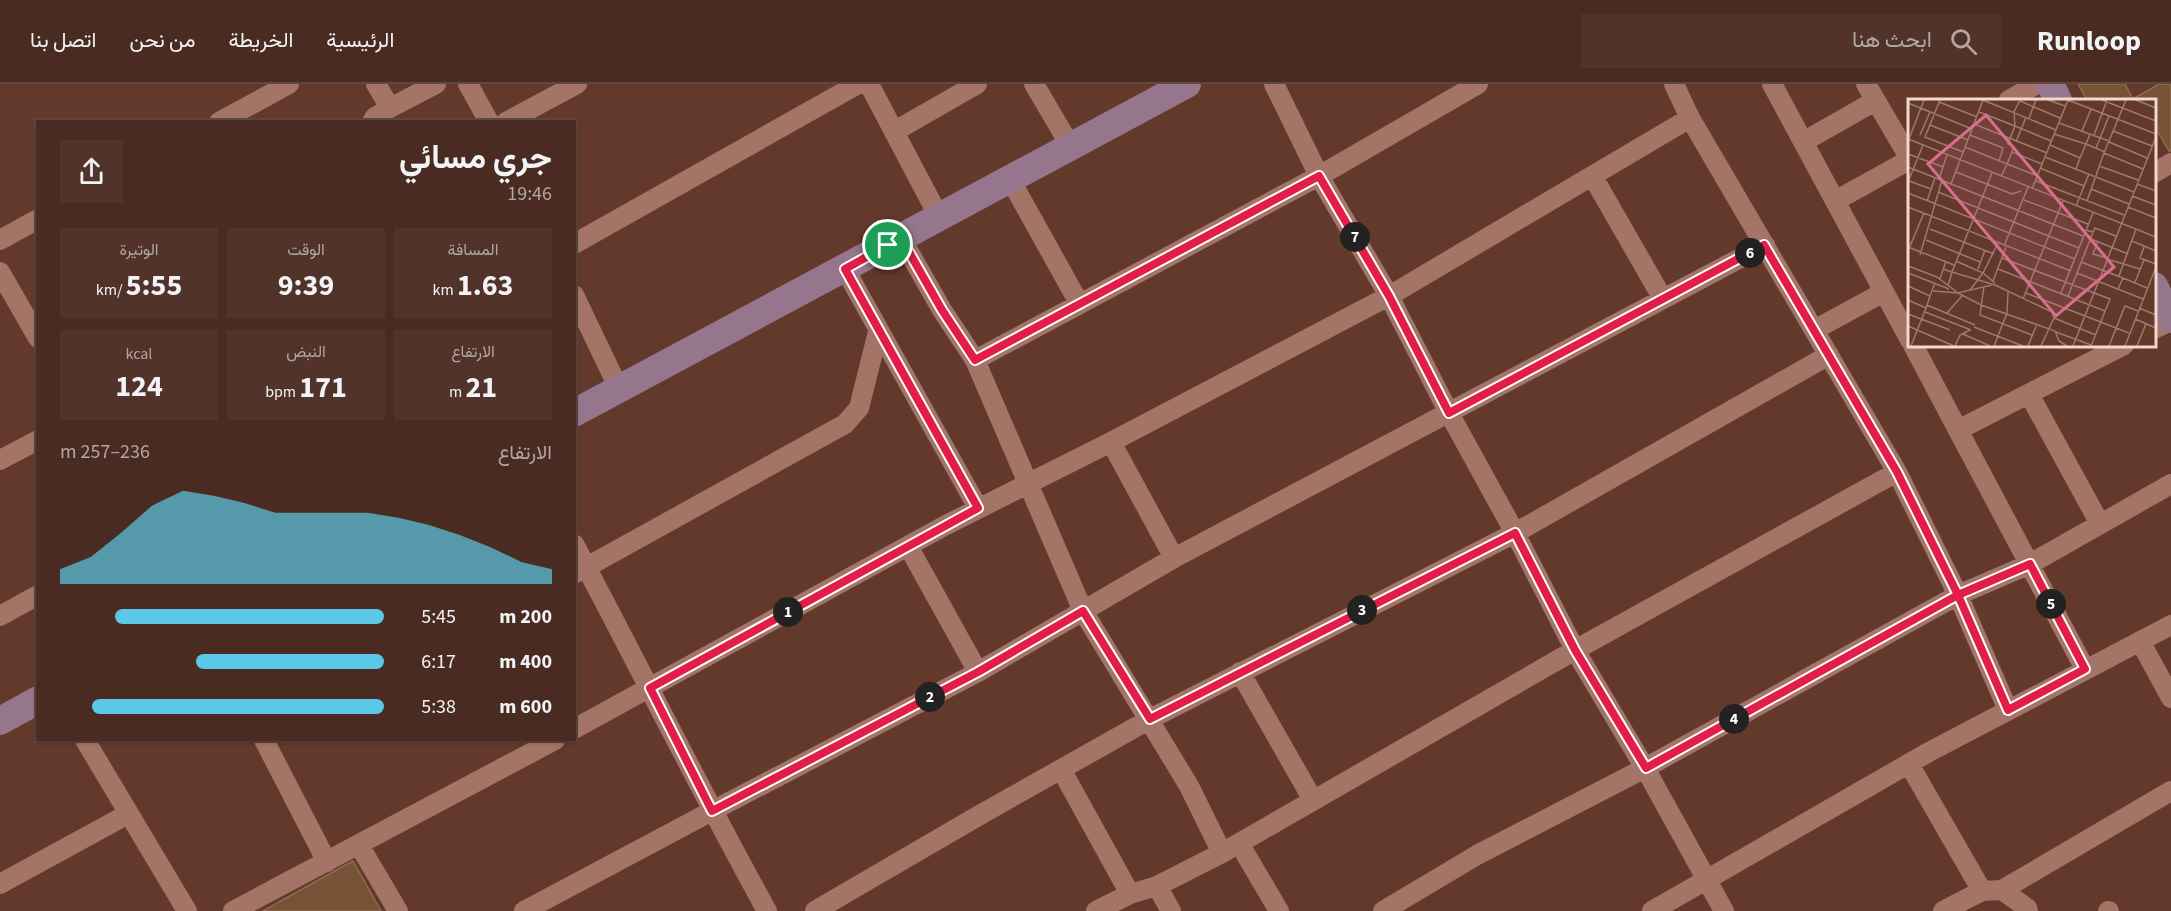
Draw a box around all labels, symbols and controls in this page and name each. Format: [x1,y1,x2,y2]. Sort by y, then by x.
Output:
search box [1581,14,2001,68]
text: Runloop [2037,21,2141,61]
text: ابحث هنا [1852,24,1932,56]
text: اتصل بنا [30,25,96,55]
text: من نحن [129,25,195,55]
text: الخريطة [228,25,293,55]
text: الرئيسية [326,25,394,55]
icon: search [1947,25,1980,58]
inset map [1908,99,2156,346]
text: جري مسائي [399,134,552,181]
button: share [60,140,123,203]
text: 19:46 [507,180,552,208]
pin [862,219,913,270]
pin: 7 [1340,222,1370,252]
text: 7 [1351,226,1359,248]
icon: arrive [871,228,904,261]
pin: 6 [1735,238,1765,268]
text: الوتيرة [119,239,159,261]
text: الوقت [287,239,325,261]
text: المسافة [448,239,498,261]
text: 6 [1746,242,1754,264]
text: 5:55 [126,264,182,307]
text: 9:39 [278,264,334,307]
text: 1.63 [457,264,513,307]
text: /km [96,279,126,301]
text: km [433,279,457,301]
text: النبض [286,341,326,363]
text: الارتفاع [451,341,495,363]
text: kcal [126,343,152,365]
text: 124 [115,365,163,408]
text: 171 [299,366,347,409]
text: 21 [465,366,497,409]
text: bpm [265,381,299,403]
text: m [449,381,465,403]
text: 236–257 m [60,438,150,466]
text: الارتفاع [498,439,552,467]
pin: 5 [2036,589,2066,619]
text: 5 [2047,593,2055,615]
pin: 3 [1347,595,1377,625]
pin: 1 [773,597,803,627]
text: 3 [1358,599,1366,621]
text: 1 [784,601,792,623]
text: 5:45 [421,603,456,631]
text: 200 m [499,603,552,631]
text: 6:17 [421,648,456,676]
text: 400 m [499,648,552,676]
pin: 2 [915,682,945,712]
text: 2 [926,686,934,708]
text: 5:38 [421,693,456,721]
text: 600 m [499,693,552,721]
pin: 4 [1719,704,1749,734]
text: 4 [1730,708,1738,730]

